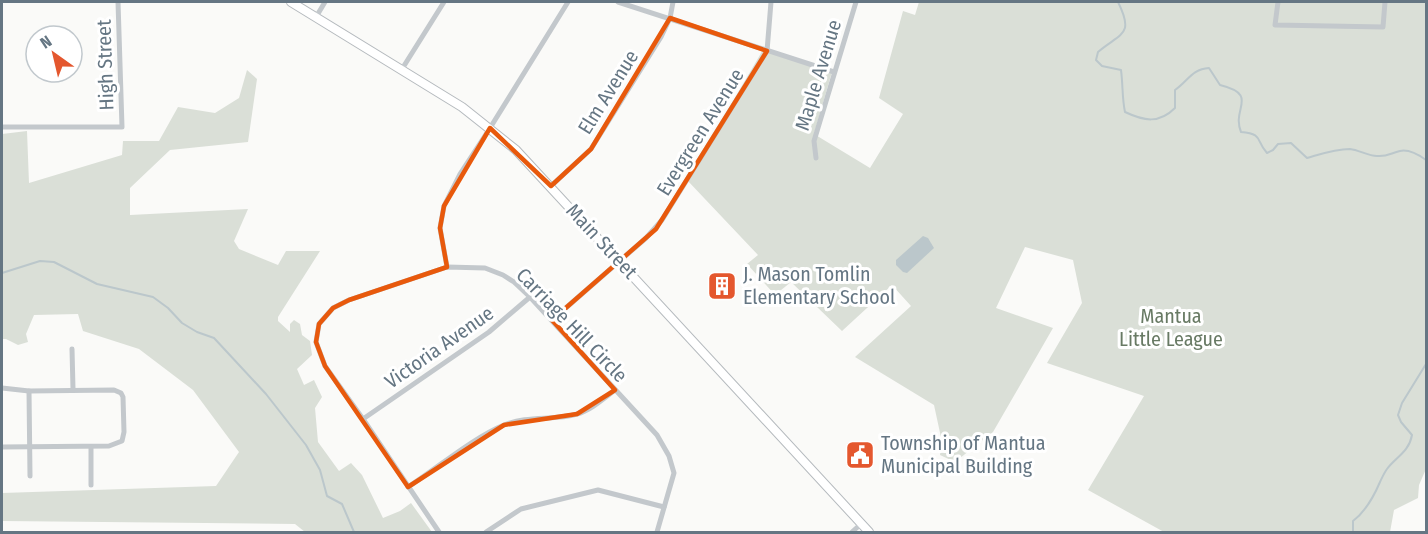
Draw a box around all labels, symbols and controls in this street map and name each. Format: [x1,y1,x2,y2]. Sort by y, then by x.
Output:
street label: Maple Avenue [790,17,846,133]
street label: High Street [91,19,119,111]
north arrow [24,24,84,84]
text: N [37,31,55,53]
street label: Elm Avenue [573,45,643,139]
street label: Evergreen Avenue [651,64,749,200]
street label: Main Street [561,199,643,284]
place label: J. Mason Tomlin Elementary School [743,262,895,309]
street label: Carriage Hill Circle [511,263,633,387]
building icon: J. Mason Tomlin Elementary School [706,270,738,302]
street label: Victoria Avenue [380,301,498,393]
park label: Mantua Little League [1119,304,1223,351]
place label: Township of Mantua Municipal Building [881,431,1045,478]
public building icon: Township of Mantua Municipal Building [844,439,876,471]

